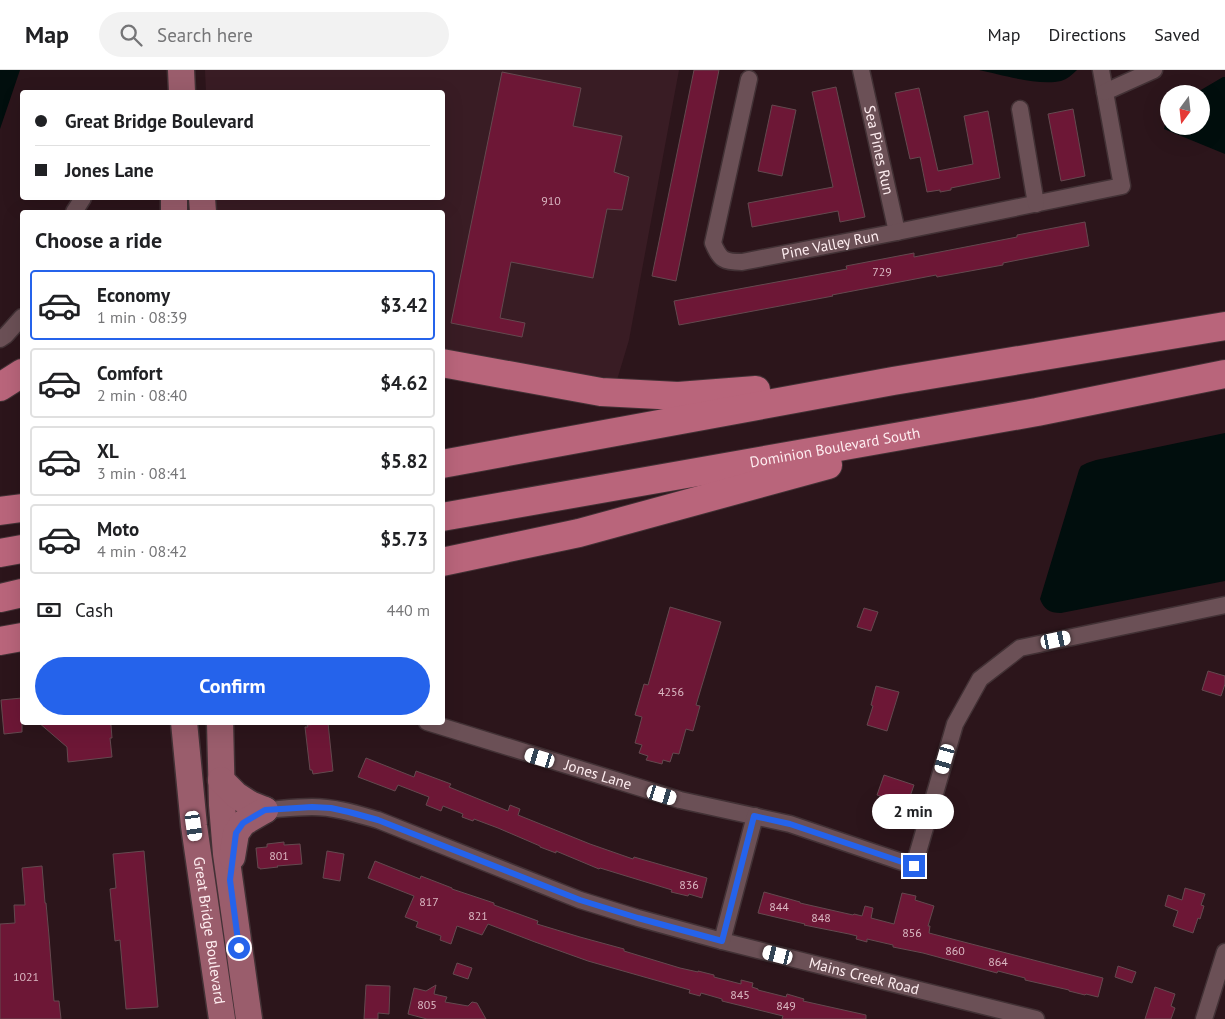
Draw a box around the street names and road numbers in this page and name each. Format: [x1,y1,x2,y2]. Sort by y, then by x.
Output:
street label: Sea Pines Run [860,104,898,196]
street label: Pine Valley Run [780,226,880,263]
street label: Dominion Boulevard South [748,423,921,472]
street label: Jones Lane [561,755,634,794]
street label: Great Bridge Boulevard [190,855,230,1005]
street label: Mains Creek Road [807,953,921,999]

